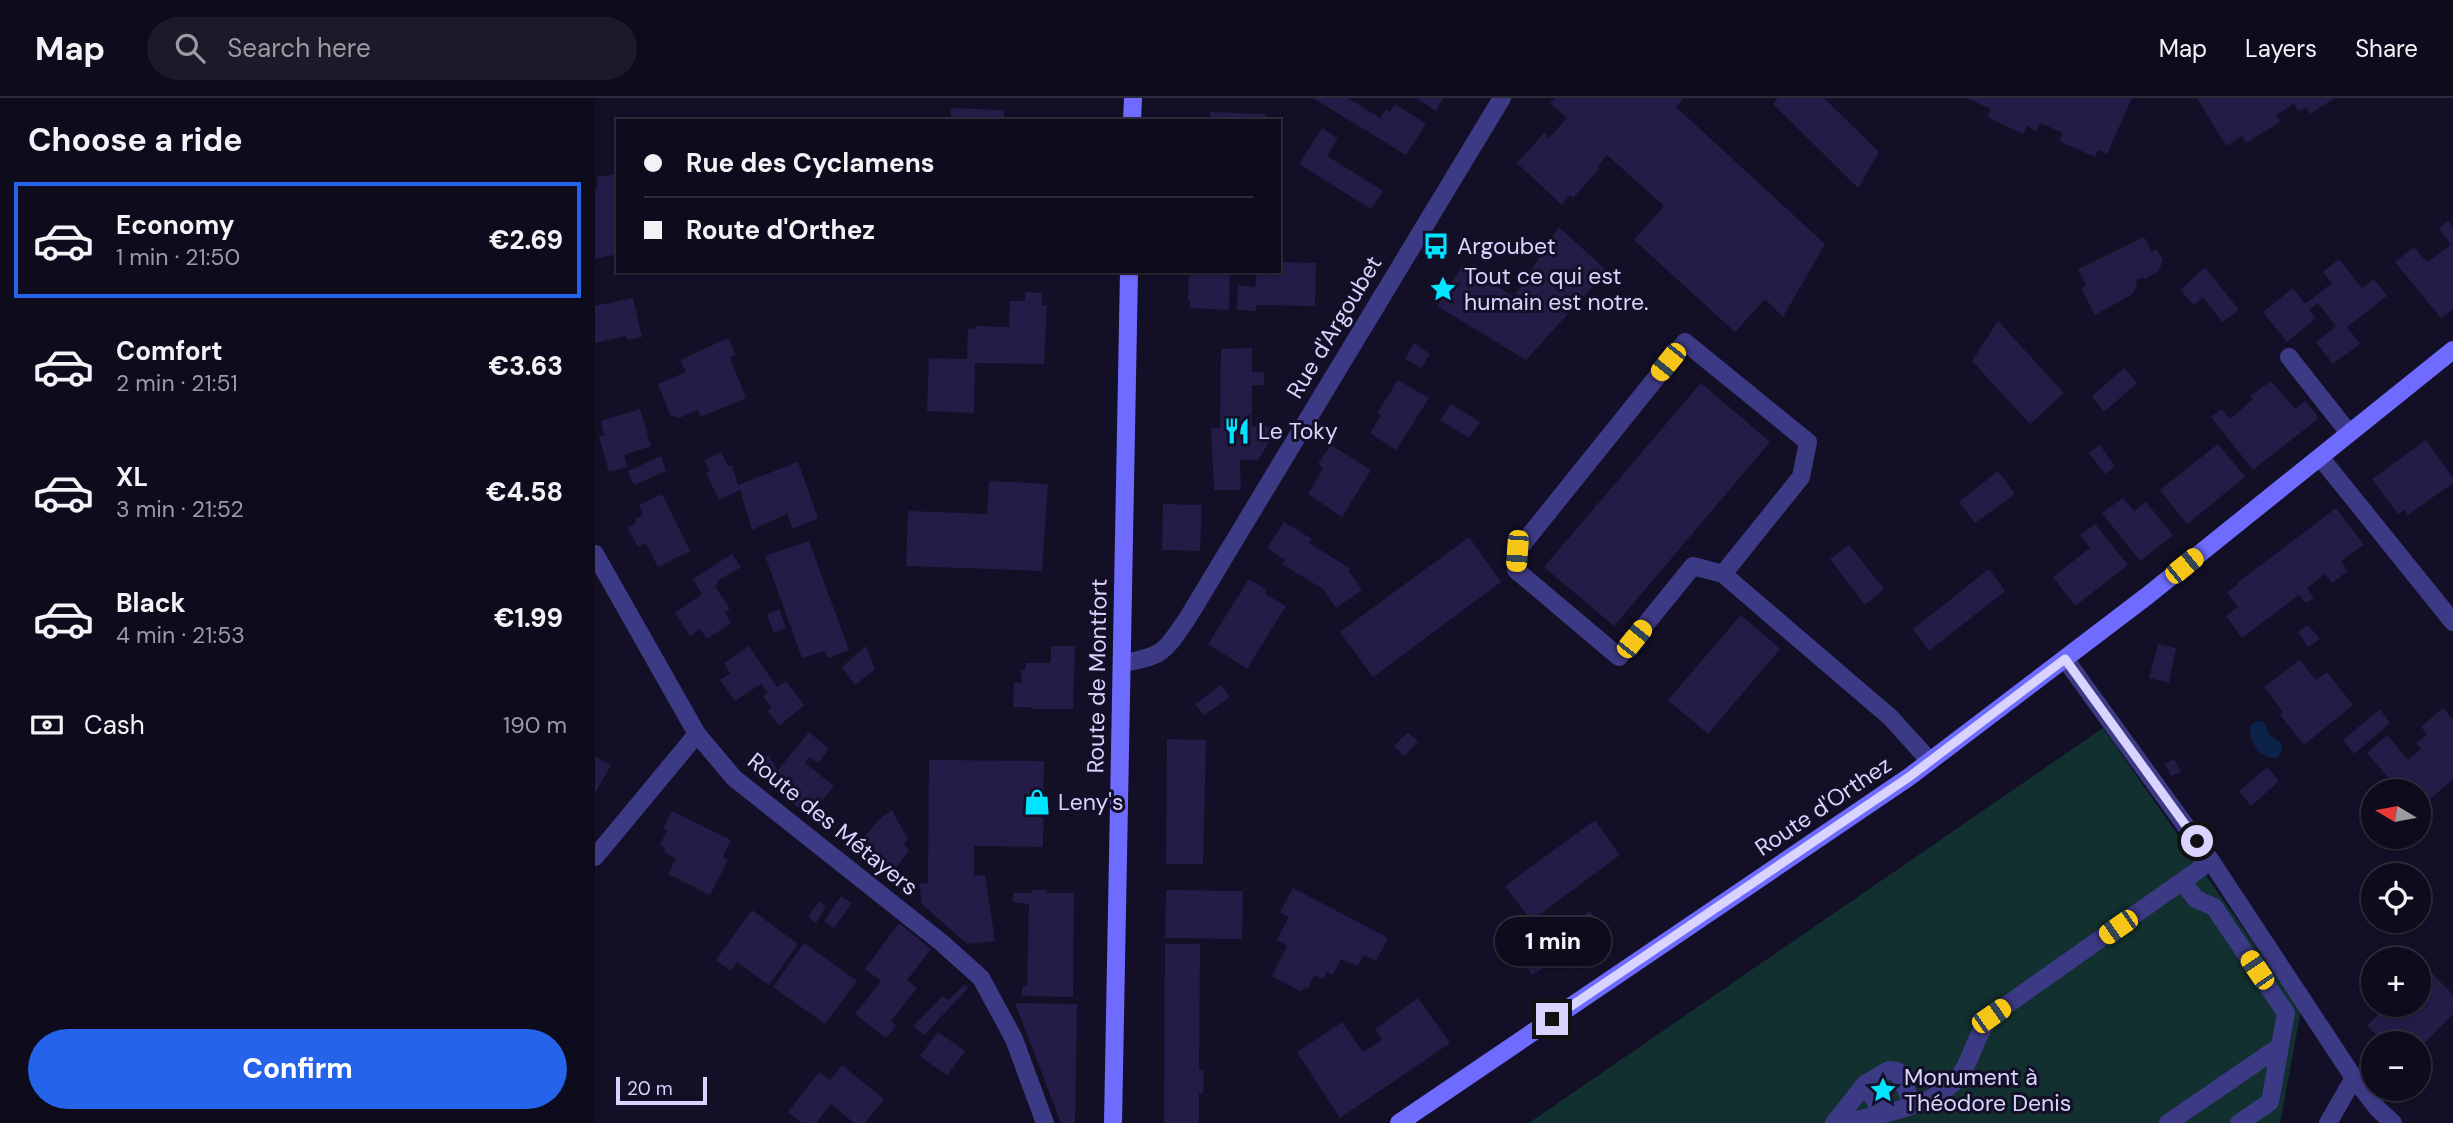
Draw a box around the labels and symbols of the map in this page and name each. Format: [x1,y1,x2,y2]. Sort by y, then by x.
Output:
bus stop icon: Argoubet [1421,231,1451,261]
place label: Argoubet [1457,231,1556,261]
street label: Rue d'Argoubet [1280,250,1388,404]
place label: Tout ce qui est humain est notre. [1464,261,1649,317]
place icon: Tout ce qui est humain est notre. [1428,274,1458,304]
car [1647,339,1690,385]
restaurant icon: Le Toky [1222,416,1252,446]
place label: Le Toky [1258,416,1338,446]
car [1506,529,1529,573]
car [2162,545,2207,587]
street label: Route de Montfort [1080,578,1114,774]
car [1613,616,1656,662]
street label: Route des Métayers [742,746,924,902]
street label: Route d'Orthez [1749,749,1897,863]
north arrow [2361,779,2431,849]
shop icon: Leny's [1022,787,1052,817]
place label: Leny's [1058,787,1124,817]
route start [2181,825,2213,857]
car [2095,906,2142,948]
callout: 1 min [1494,918,1610,967]
car [2237,947,2278,993]
car [1968,995,2015,1037]
route end [1536,1003,1568,1035]
place label: Monument à Théodore Denis [1904,1062,2071,1118]
scale bar [616,1074,707,1106]
place icon: Monument à Théodore Denis [1868,1075,1898,1105]

